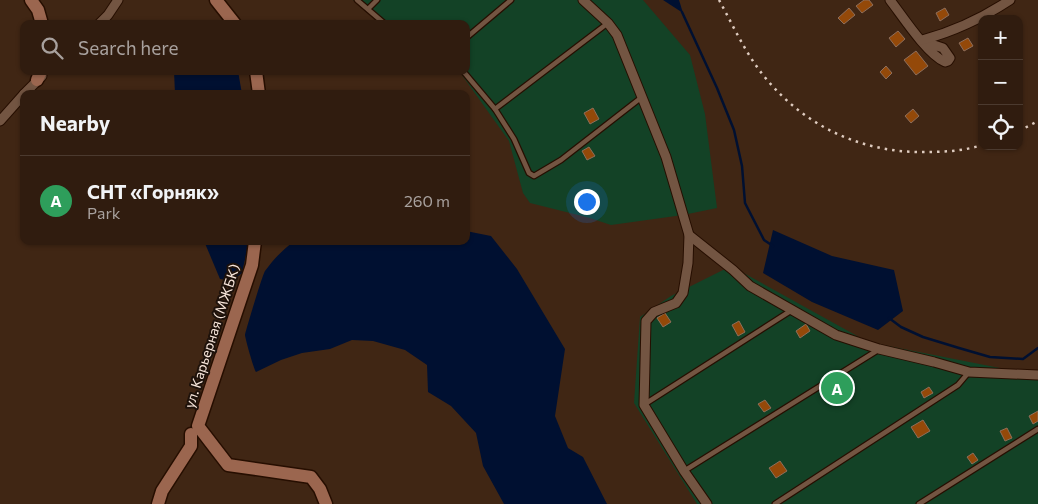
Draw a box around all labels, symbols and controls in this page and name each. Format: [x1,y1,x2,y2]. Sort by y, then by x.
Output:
map controls [978,15,1023,150]
button: + [978,15,1023,60]
search box [20,20,470,75]
icon: search [38,34,66,62]
text: Search here [78,36,178,59]
button: − [978,60,1023,105]
button: locate [978,105,1023,150]
text: Nearby [40,110,110,135]
text: СНТ «Горняк» [87,180,219,203]
your location [574,189,600,215]
text: A [50,191,62,210]
text: 260 m [404,191,450,210]
text: Park [87,203,120,222]
street label: ул. Карьерная (МЖБК) [180,262,243,410]
pin: A [821,369,853,407]

